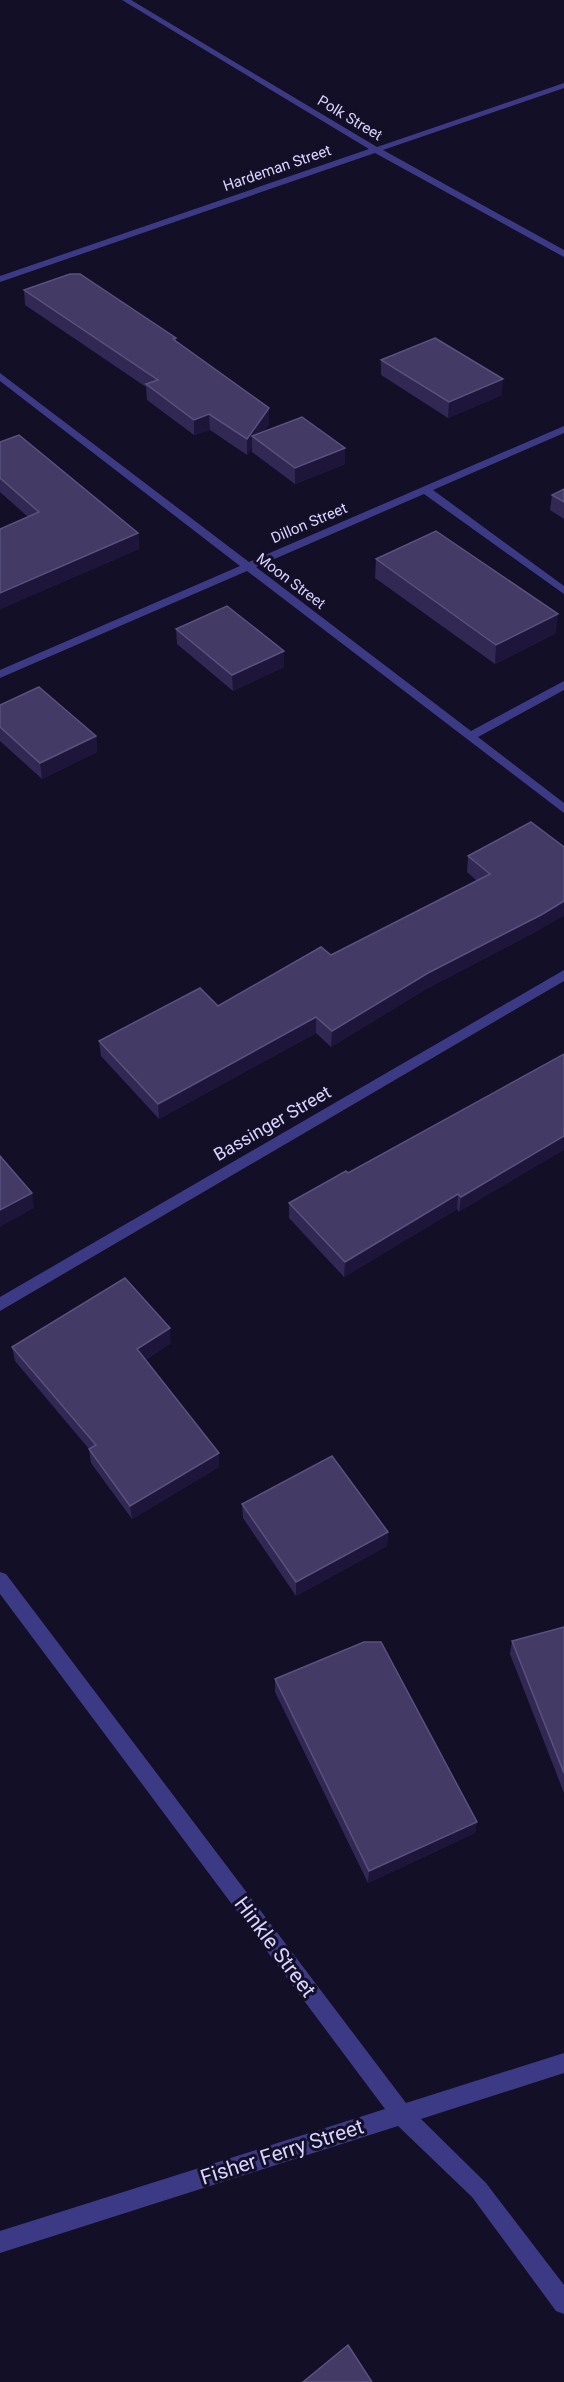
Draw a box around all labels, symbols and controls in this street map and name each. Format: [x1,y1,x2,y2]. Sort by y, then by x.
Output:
street label: Polk Street [314,92,386,144]
street label: Hardeman Street [221,141,333,195]
street label: Dillon Street [268,499,350,547]
street label: Moon Street [253,549,329,613]
street label: Bassinger Street [210,1081,334,1165]
street label: Hinkle Street [230,1892,321,2002]
street label: Fisher Ferry Street [197,2114,367,2190]

